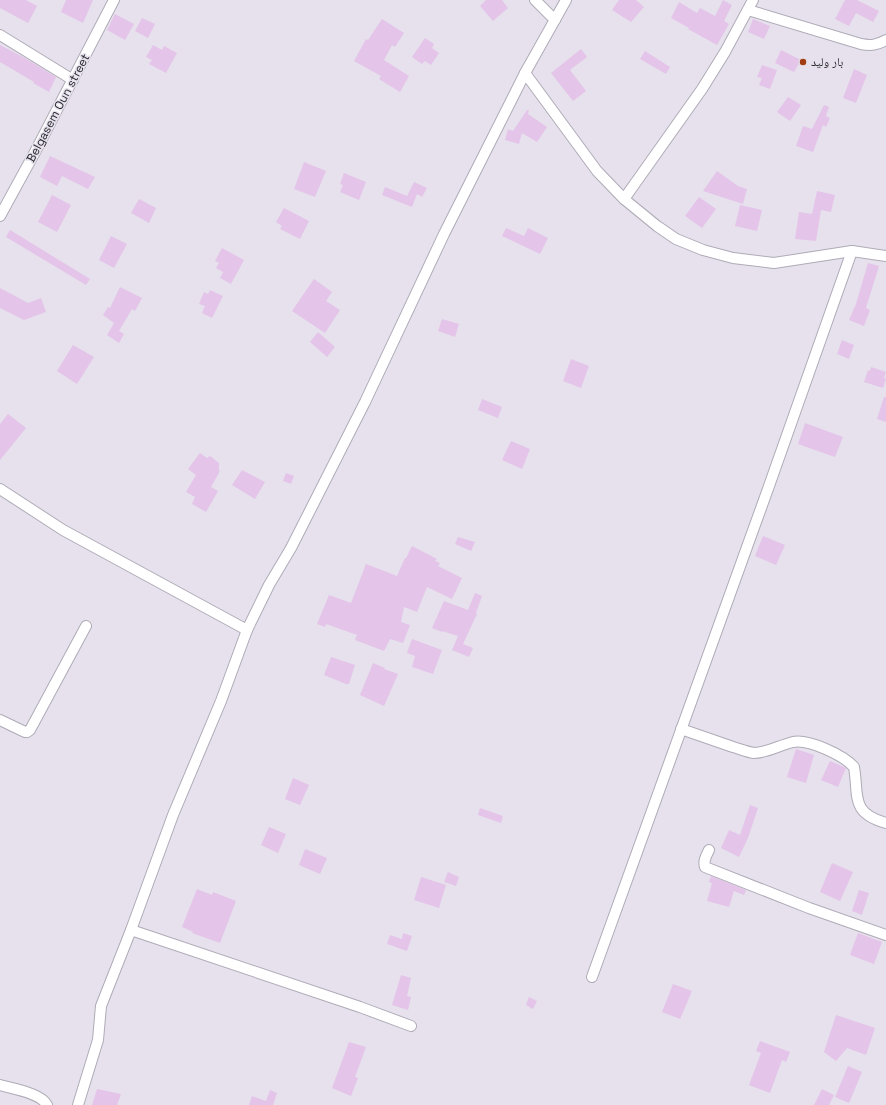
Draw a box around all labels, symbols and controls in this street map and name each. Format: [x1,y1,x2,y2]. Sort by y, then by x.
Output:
street label: Belgasem Oun street [23,51,93,165]
place label: بار وليد [811,54,843,70]
marker: بار وليد [798,57,808,67]

